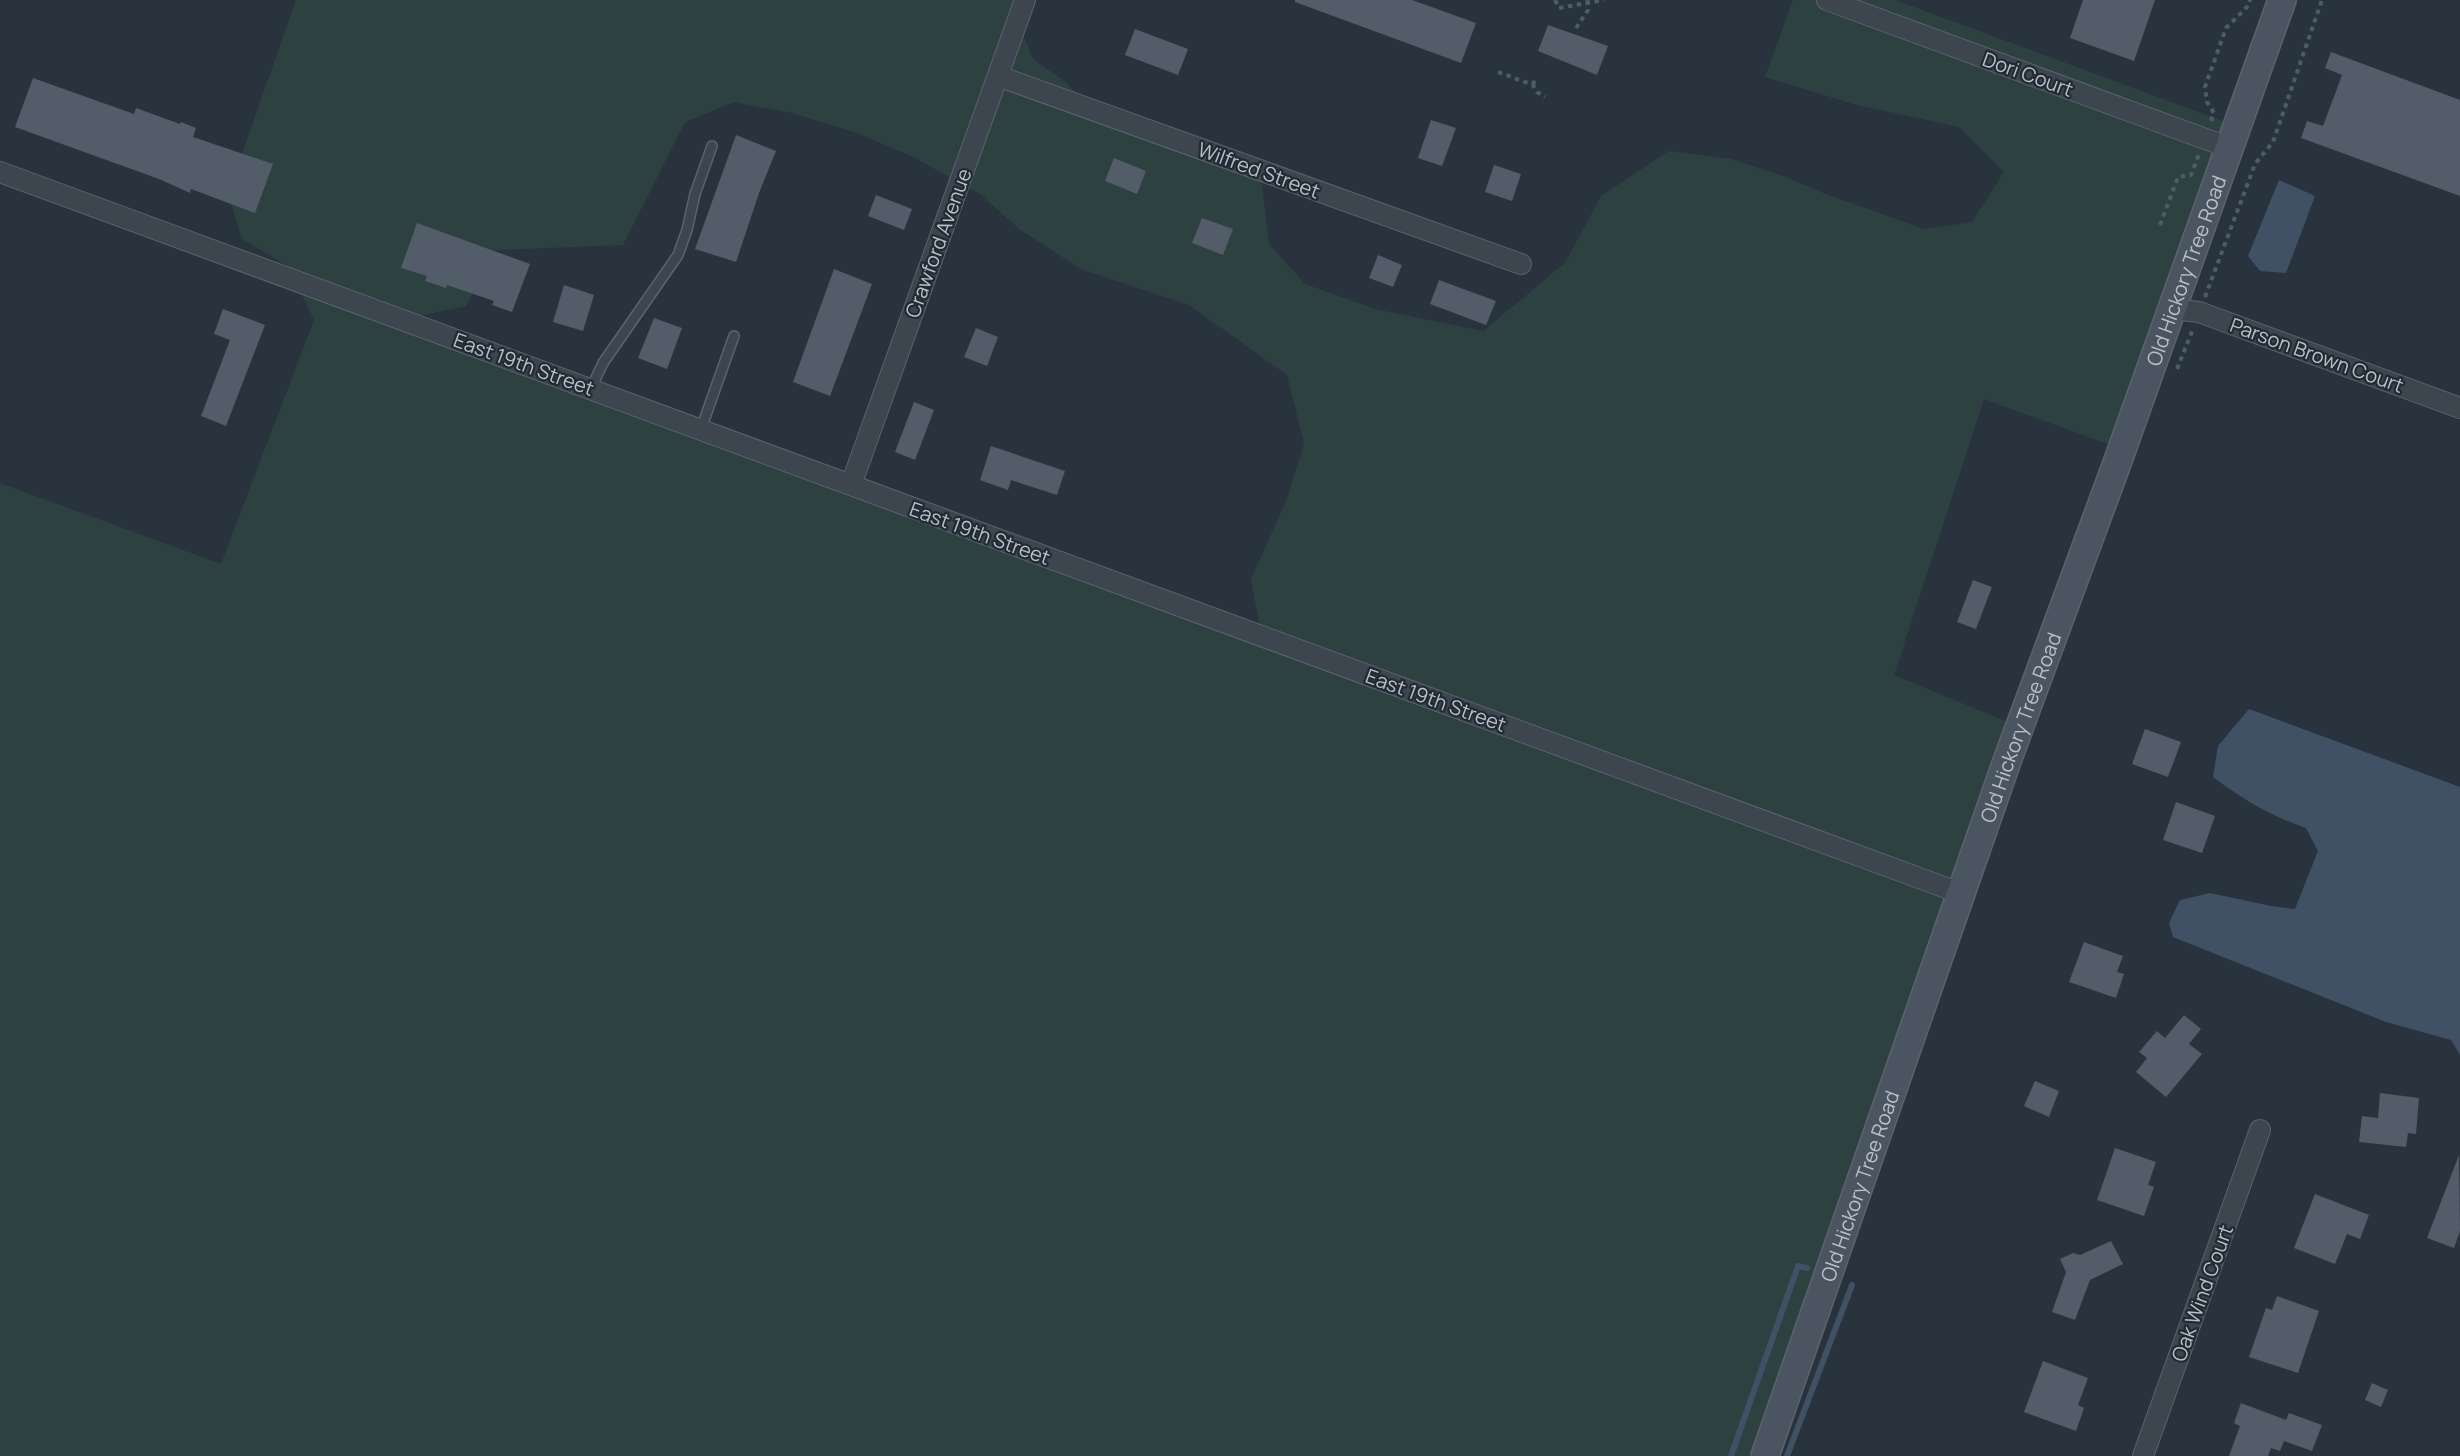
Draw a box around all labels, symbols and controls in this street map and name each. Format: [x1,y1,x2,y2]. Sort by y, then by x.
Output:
street label: Dori Court [1979,45,2077,103]
street label: Wilfred Street [1194,135,1324,205]
street label: Crawford Avenue [898,165,978,321]
street label: Old Hickory Tree Road [2139,171,2232,369]
street label: Parson Brown Court [2226,311,2408,399]
street label: East 19th Street [450,326,598,402]
street label: East 19th Street [906,495,1054,571]
street label: Old Hickory Tree Road [1973,628,2067,826]
street label: East 19th Street [1362,662,1510,738]
street label: Old Hickory Tree Road [1813,1087,1905,1285]
street label: Oak Wind Court [2165,1221,2239,1365]

